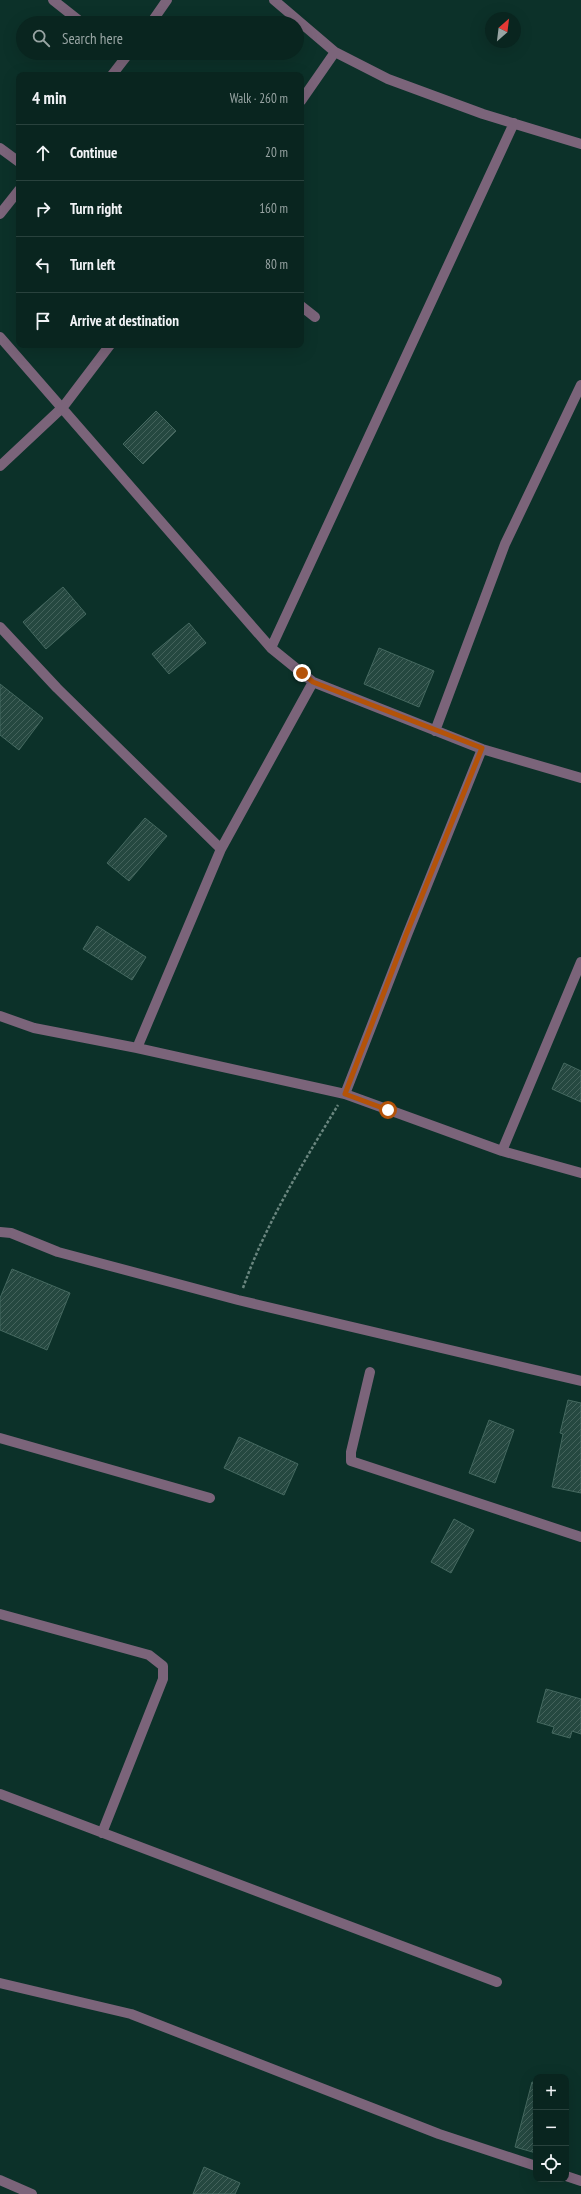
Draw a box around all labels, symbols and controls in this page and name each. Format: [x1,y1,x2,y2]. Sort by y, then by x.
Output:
north arrow [485,12,521,48]
search box [16,16,304,60]
icon: search [30,27,52,49]
text: Search here [62,29,123,48]
text: 4 min [32,87,66,109]
text: Walk · 260 m [230,90,288,107]
icon: ahead [32,142,54,164]
text: Continue [70,143,117,162]
text: 20 m [265,144,288,161]
icon: right [32,198,54,220]
text: Turn right [70,199,122,218]
text: 160 m [259,200,288,217]
icon: left [32,254,54,276]
text: Turn left [70,255,115,274]
text: 80 m [265,256,288,273]
icon: arrive [32,310,54,332]
text: Arrive at destination [70,311,179,330]
route end [293,664,311,682]
route start [379,1101,397,1119]
map controls [533,2074,569,2182]
button: + [533,2074,569,2110]
button: − [533,2110,569,2146]
button: locate [533,2146,569,2182]

